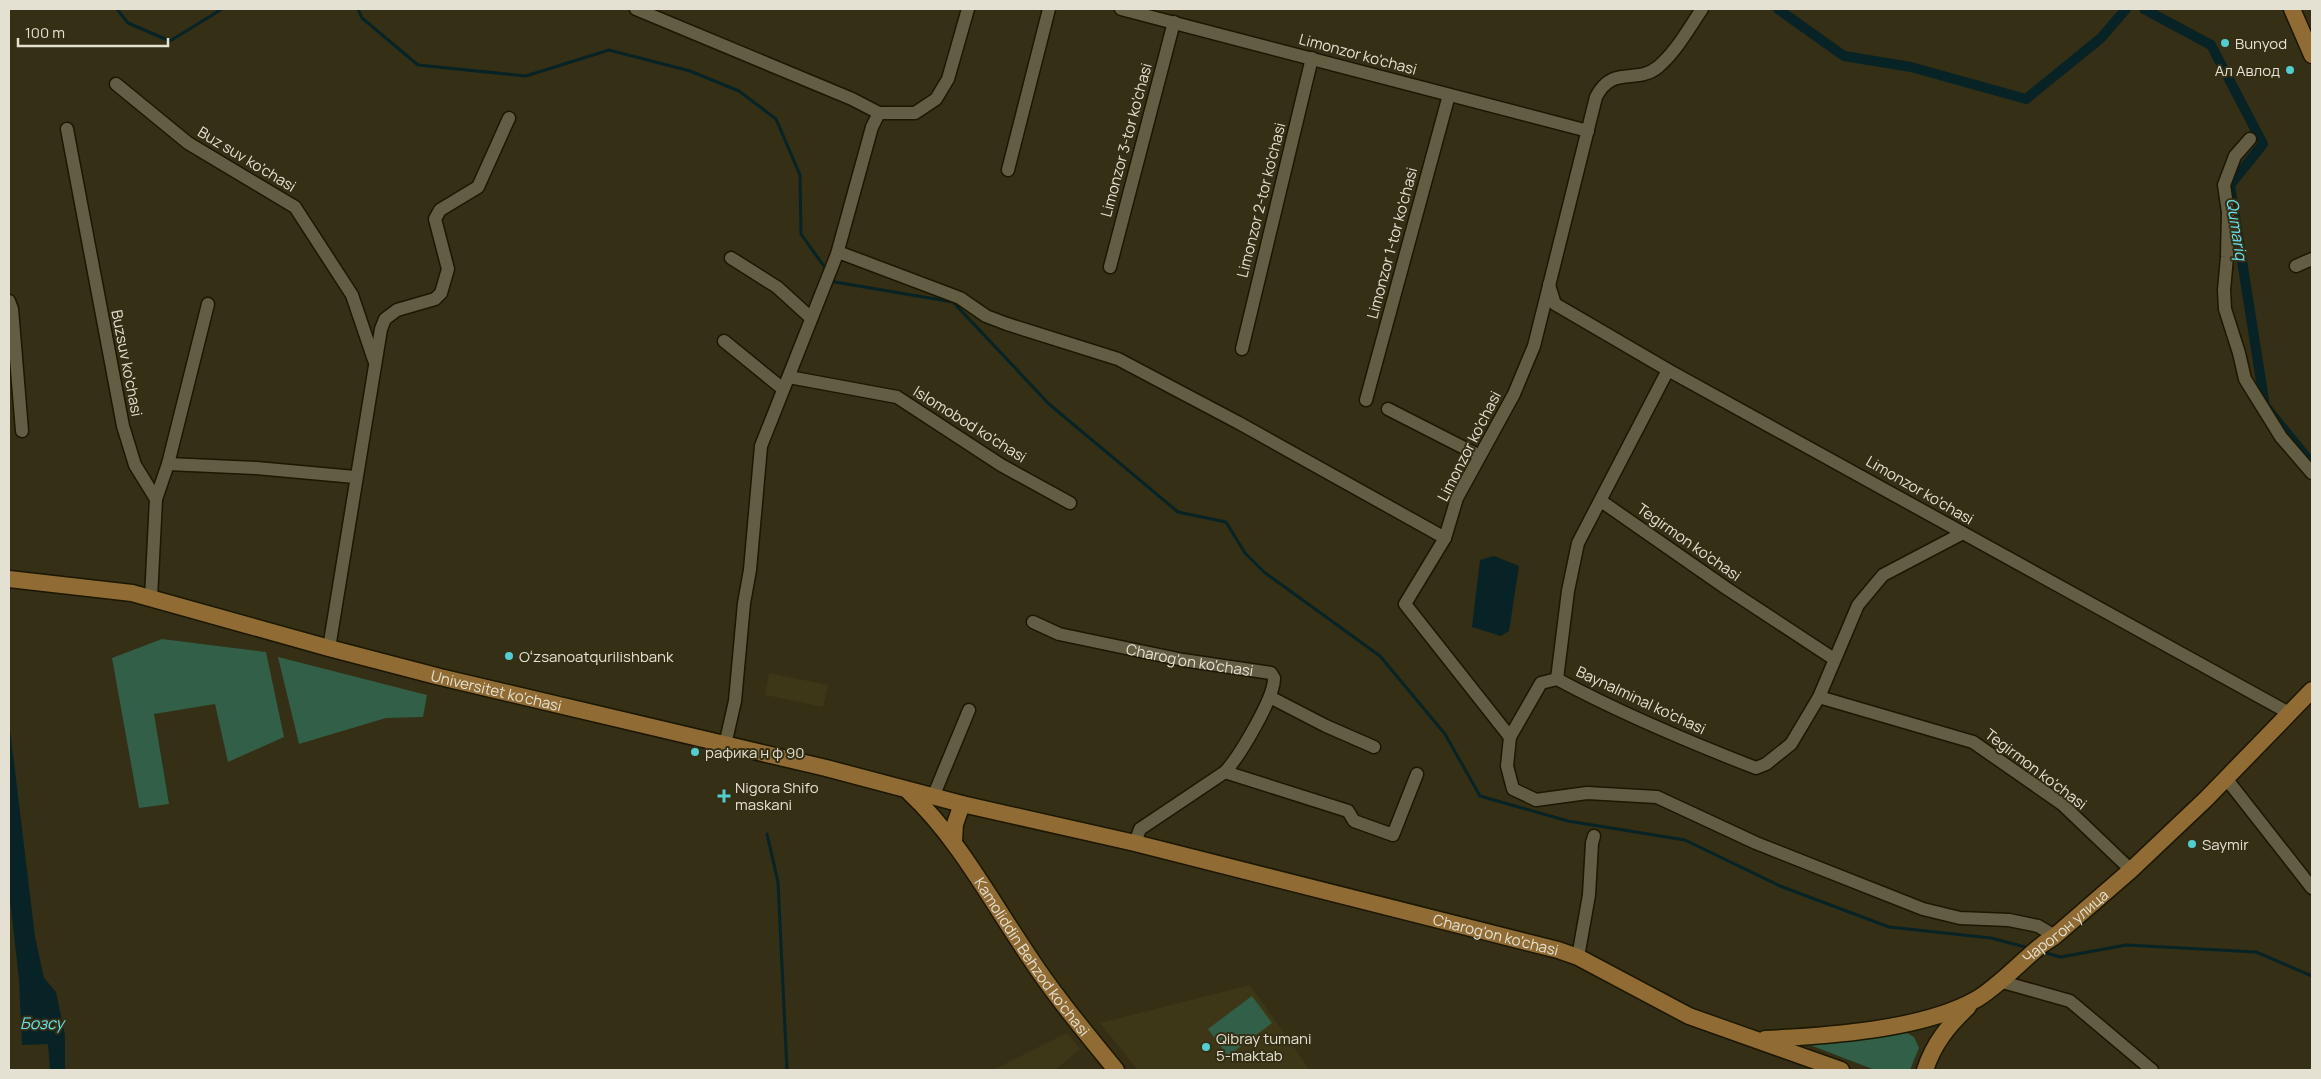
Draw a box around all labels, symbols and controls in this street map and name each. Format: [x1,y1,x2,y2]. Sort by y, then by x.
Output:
scale bar [18,15,168,47]
text: 100 m [25,22,65,43]
street label: Limonzor ko'chasi [1297,28,1419,80]
place label: Bunyod [2235,33,2287,54]
marker: Bunyod [2219,37,2231,49]
place label: Ал Авлод [2215,60,2280,81]
street label: Limonzor 3-tor ko'chasi [1095,61,1157,219]
marker: Ал Авлод [2284,64,2296,76]
street label: Limonzor 2-tor ko'chasi [1232,120,1290,280]
street label: Buz suv ko'chasi [194,121,300,197]
street label: Limonzor 1-tor ko'chasi [1362,165,1422,321]
water label: Qumariq [2221,196,2253,263]
street label: Buzsuv ko'chasi [106,308,148,418]
street label: Islomobod ko'chasi [909,381,1031,467]
street label: Limonzor ko'chasi [1432,387,1506,505]
street label: Limonzor ko'chasi [1862,451,1978,529]
street label: Tegirmon ko'chasi [1633,498,1745,586]
street label: Charog'on ko'chasi [1124,638,1255,681]
place label: Oʻzsanoatqurilishbank [519,646,674,667]
marker: Oʻzsanoatqurilishbank [503,650,515,662]
street label: Baynalminal ko'chasi [1573,661,1709,739]
street label: Universitet ko'chasi [429,665,564,716]
street label: Tegirmon ko'chasi [1981,724,2091,814]
place label: рафика н ф 90 [705,742,804,763]
marker: рафика н ф 90 [689,746,701,758]
place label: Nigora Shifo maskani [735,777,819,815]
marker: Nigora Shifo maskani [717,789,731,803]
place label: Saymir [2202,834,2249,855]
marker: Saymir [2186,838,2198,850]
street label: Kamoliddin Behzod ko'chasi [970,873,1095,1040]
street label: Чарогон улица [2018,884,2113,968]
street label: Charog'on ko'chasi [1431,908,1561,960]
water label: Бозсу [20,1012,67,1034]
place label: Qibray tumani 5-maktab [1216,1028,1312,1066]
marker: Qibray tumani 5-maktab [1200,1041,1212,1053]

